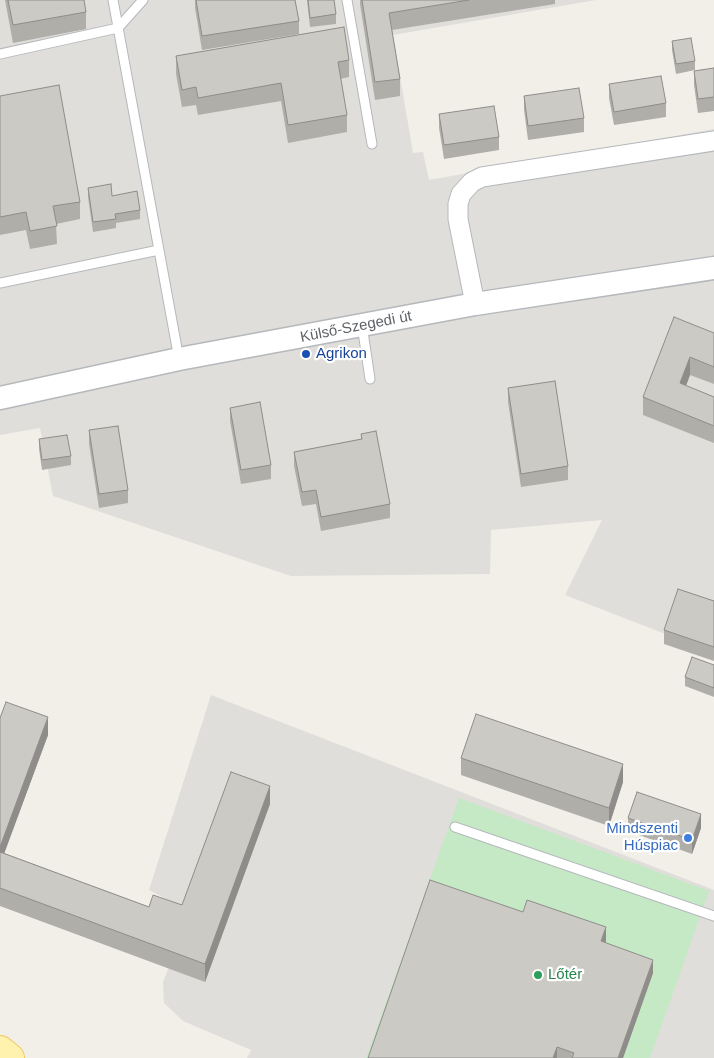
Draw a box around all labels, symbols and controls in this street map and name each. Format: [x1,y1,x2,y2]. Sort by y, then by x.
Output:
street label: Külső-Szegedi út [299,307,413,347]
place label: Agrikon [316,345,367,363]
marker: Agrikon [300,348,312,360]
place label: Mindszenti Húspiac [606,820,678,855]
marker: Mindszenti Húspiac [682,832,694,844]
place label: Lőtér [548,966,582,984]
marker: Lőtér [532,969,544,981]

